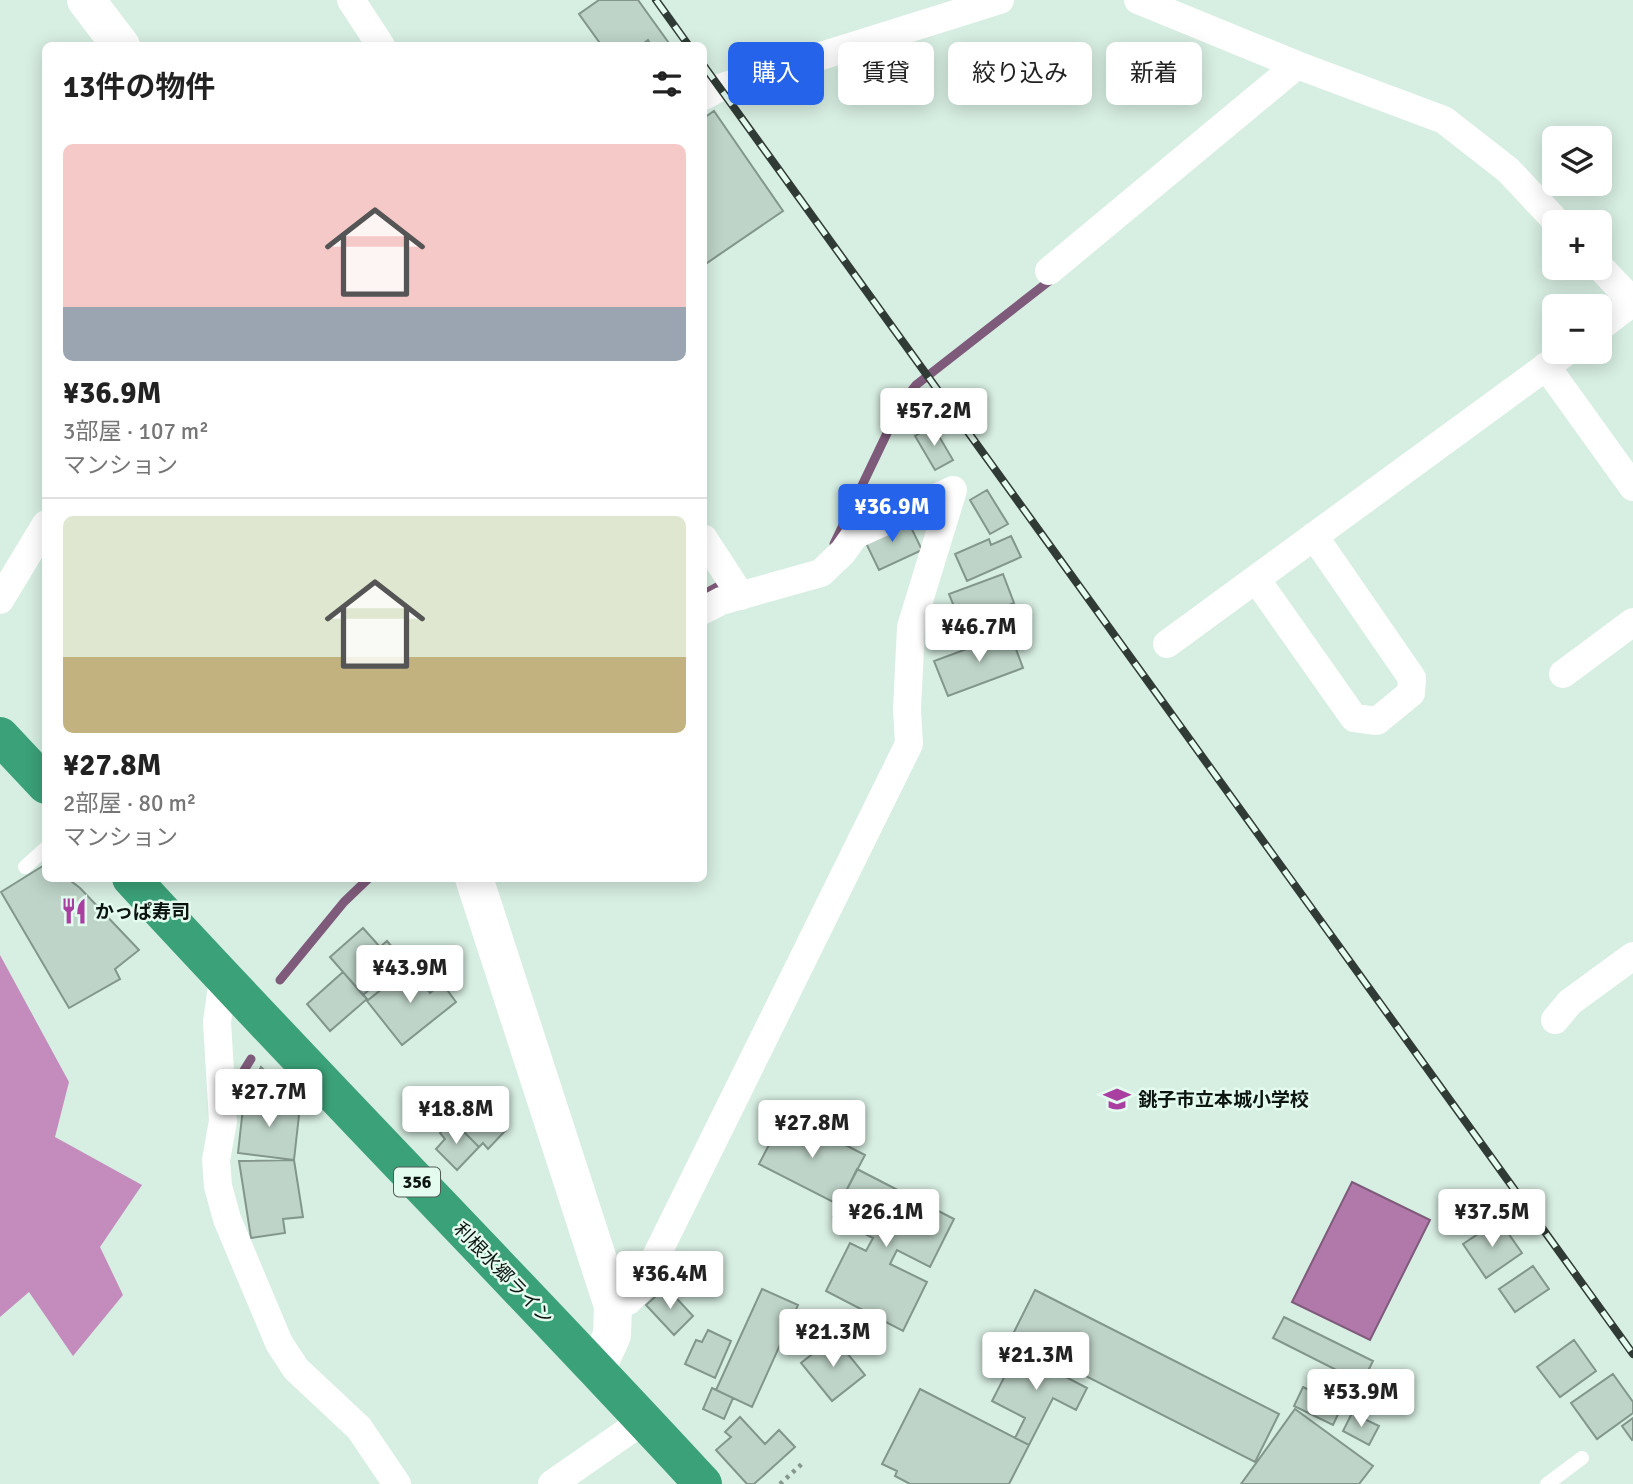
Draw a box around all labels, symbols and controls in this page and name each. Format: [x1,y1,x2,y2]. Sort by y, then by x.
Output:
chip: 購入 [728,42,824,105]
chip: 賃貸 [838,42,934,105]
chip: 絞り込み [948,42,1092,105]
chip: 新着 [1106,42,1202,105]
icon: filters [648,65,686,103]
text: 13件の物件 [63,69,215,106]
map controls [1542,126,1612,364]
button: layers [1542,126,1612,196]
icon: home [312,189,438,315]
button: + [1542,210,1612,280]
button: − [1542,294,1612,364]
text: ¥36.9M [63,375,161,412]
pin: ¥57.2M [877,388,991,448]
text: ¥57.2M [896,396,972,425]
text: 3部屋 · 107 m² [63,417,209,446]
text: マンション [63,451,178,480]
pin: ¥36.9M [835,484,949,544]
text: ¥36.9M [854,492,930,521]
icon: home [312,561,438,687]
pin: ¥46.7M [922,604,1036,664]
text: ¥46.7M [941,612,1017,641]
text: ¥27.8M [63,747,161,784]
text: 2部屋 · 80 m² [63,789,196,818]
text: マンション [63,823,178,852]
restaurant icon: かっぱ寿司 [59,896,89,926]
place label: かっぱ寿司 [95,900,190,924]
pin: ¥43.9M [353,946,467,1005]
text: ¥43.9M [372,953,448,982]
pin: ¥27.7M [212,1070,326,1129]
text: ¥27.7M [231,1077,307,1106]
school or university icon: 銚子市立本城小学校 [1102,1084,1132,1114]
pin: ¥18.8M [399,1086,513,1146]
place label: 銚子市立本城小学校 [1138,1088,1309,1112]
text: ¥18.8M [418,1094,494,1123]
pin: ¥27.8M [755,1100,869,1160]
text: ¥27.8M [774,1108,850,1137]
road number: 356 [394,1168,440,1196]
pin: ¥26.1M [829,1190,943,1249]
pin: ¥37.5M [1435,1190,1549,1249]
text: ¥26.1M [848,1197,924,1226]
text: ¥37.5M [1454,1197,1530,1226]
street label: 利根水郷ライン [448,1218,558,1330]
pin: ¥36.4M [613,1252,727,1311]
text: ¥36.4M [632,1259,708,1288]
pin: ¥21.3M [776,1310,890,1369]
text: ¥21.3M [795,1317,871,1346]
pin: ¥21.3M [979,1332,1093,1392]
text: ¥21.3M [998,1340,1074,1369]
pin: ¥53.9M [1304,1370,1418,1429]
text: ¥53.9M [1323,1377,1399,1406]

